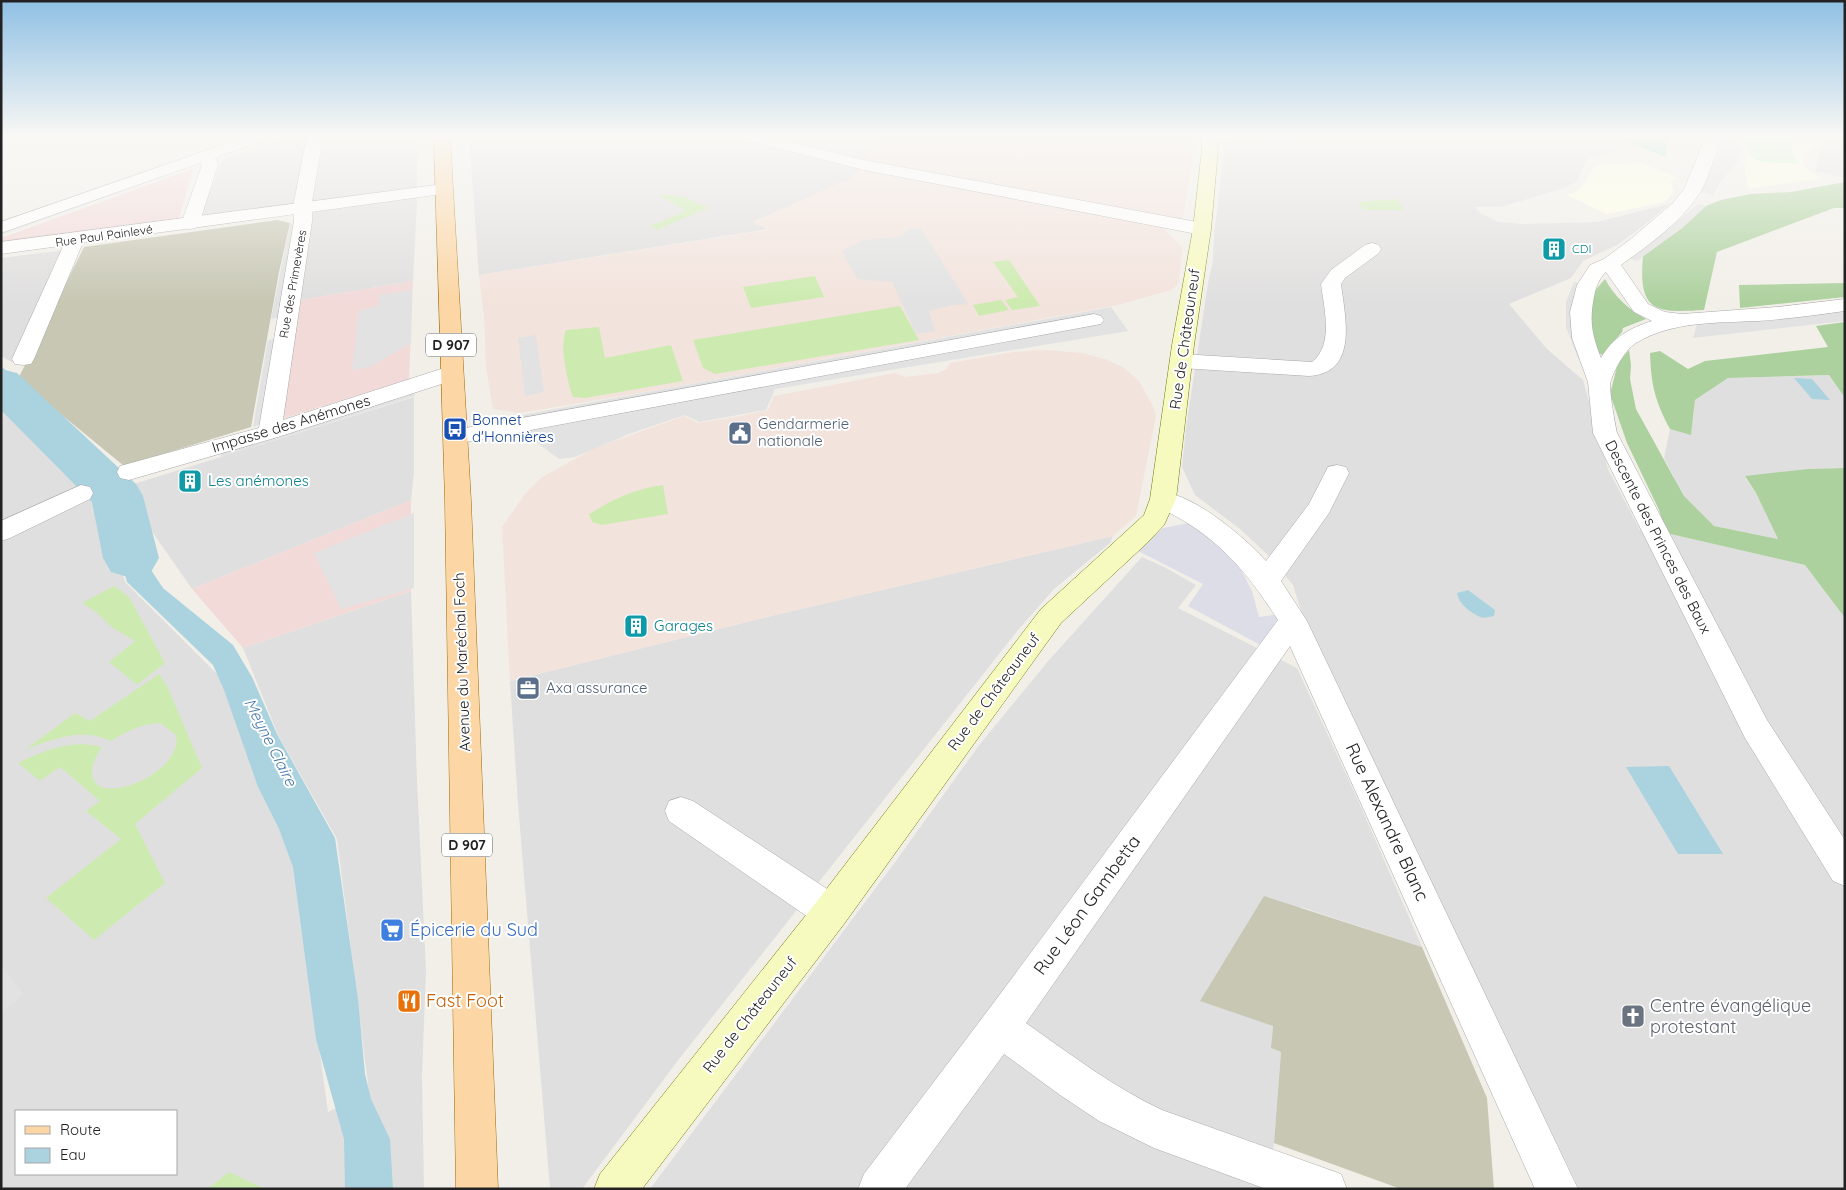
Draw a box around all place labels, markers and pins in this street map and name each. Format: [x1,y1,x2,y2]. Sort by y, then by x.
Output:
building icon: CDI [1541,236,1567,262]
place label: CDI [1572,241,1591,256]
place label: Bonnet d'Honnières [472,410,554,446]
place label: Gendarmerie nationale [758,414,849,450]
bus stop icon: Bonnet d'Honnières [442,416,468,442]
public building icon: Gendarmerie nationale [727,420,753,446]
building icon: Les anémones [177,468,203,494]
place label: Les anémones [208,471,309,490]
building icon: Garages [623,613,649,639]
place label: Garages [654,616,713,635]
office icon: Axa assurance [515,675,541,701]
place label: Axa assurance [546,678,647,697]
supermarket icon: Épicerie du Sud [379,917,405,943]
place label: Épicerie du Sud [410,918,538,941]
restaurant icon: Fast Foot [396,988,422,1014]
place label: Fast Foot [426,989,504,1012]
place label: Centre évangélique protestant [1650,994,1811,1038]
church icon: Centre évangélique protestant [1620,1003,1646,1029]

